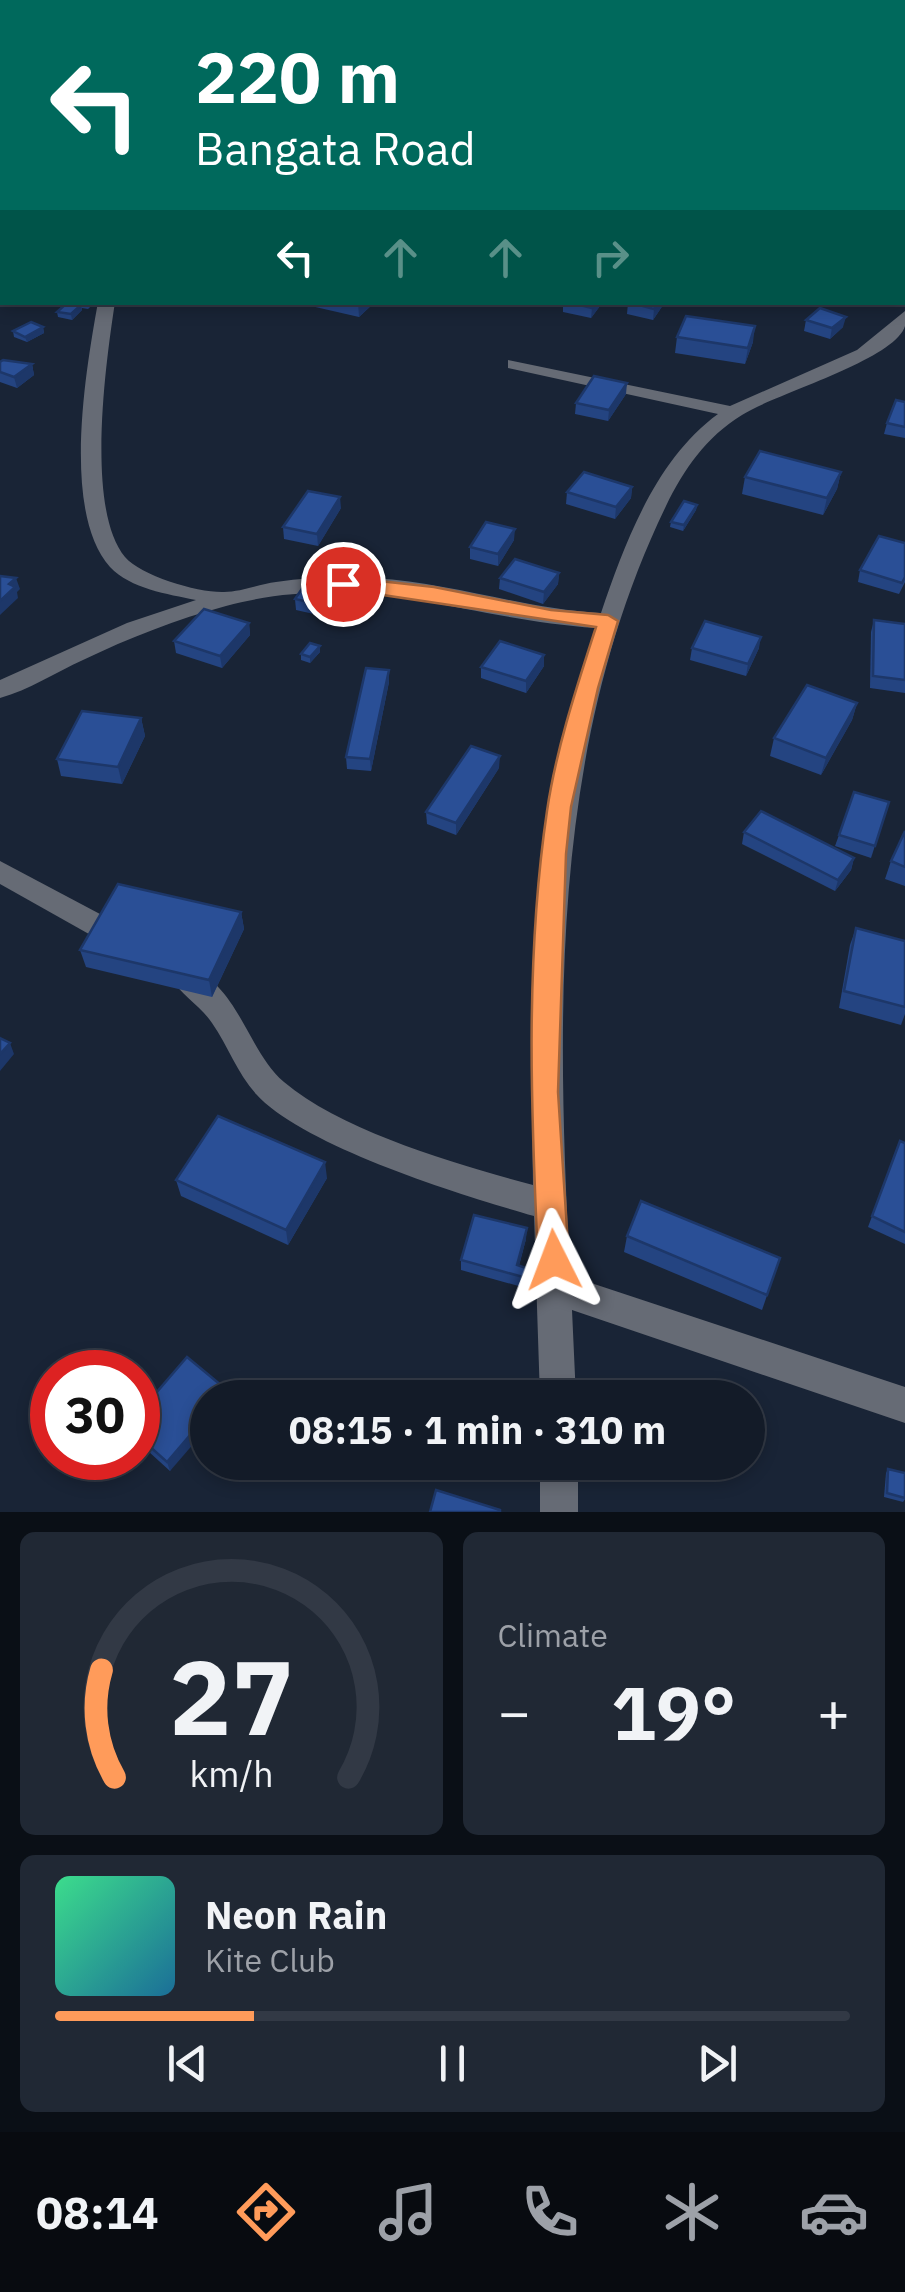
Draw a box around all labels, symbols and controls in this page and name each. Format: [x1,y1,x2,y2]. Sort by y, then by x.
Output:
text: 220 m [195,31,400,122]
icon: left [30,40,160,170]
text: Bangata Road [195,119,476,177]
icon: left [268,230,323,285]
icon: ahead [373,230,428,285]
icon: ahead [478,230,533,285]
icon: right [583,230,638,285]
pin [301,542,386,627]
icon: arrive [316,557,371,612]
position arrow [502,1208,606,1312]
speed limit sign: 30 [30,1350,160,1480]
text: 08:15 · 1 min · 310 m [289,1405,666,1454]
text: Climate [498,1614,608,1656]
text: 27 [169,1628,294,1764]
text: 19° [611,1663,736,1761]
text: − [498,1676,531,1747]
text: + [817,1676,850,1747]
text: km/h [189,1750,273,1797]
text: Neon Rain [205,1890,387,1939]
text: Kite Club [205,1939,335,1981]
icon: previous [160,2036,215,2091]
icon: pause [425,2036,480,2091]
icon: next [690,2036,745,2091]
icon: directions [231,2177,301,2247]
icon: music [373,2177,443,2247]
icon: phone [515,2177,585,2247]
icon: climate [657,2177,727,2247]
icon: car [799,2177,869,2247]
text: 08:14 [36,2183,159,2241]

